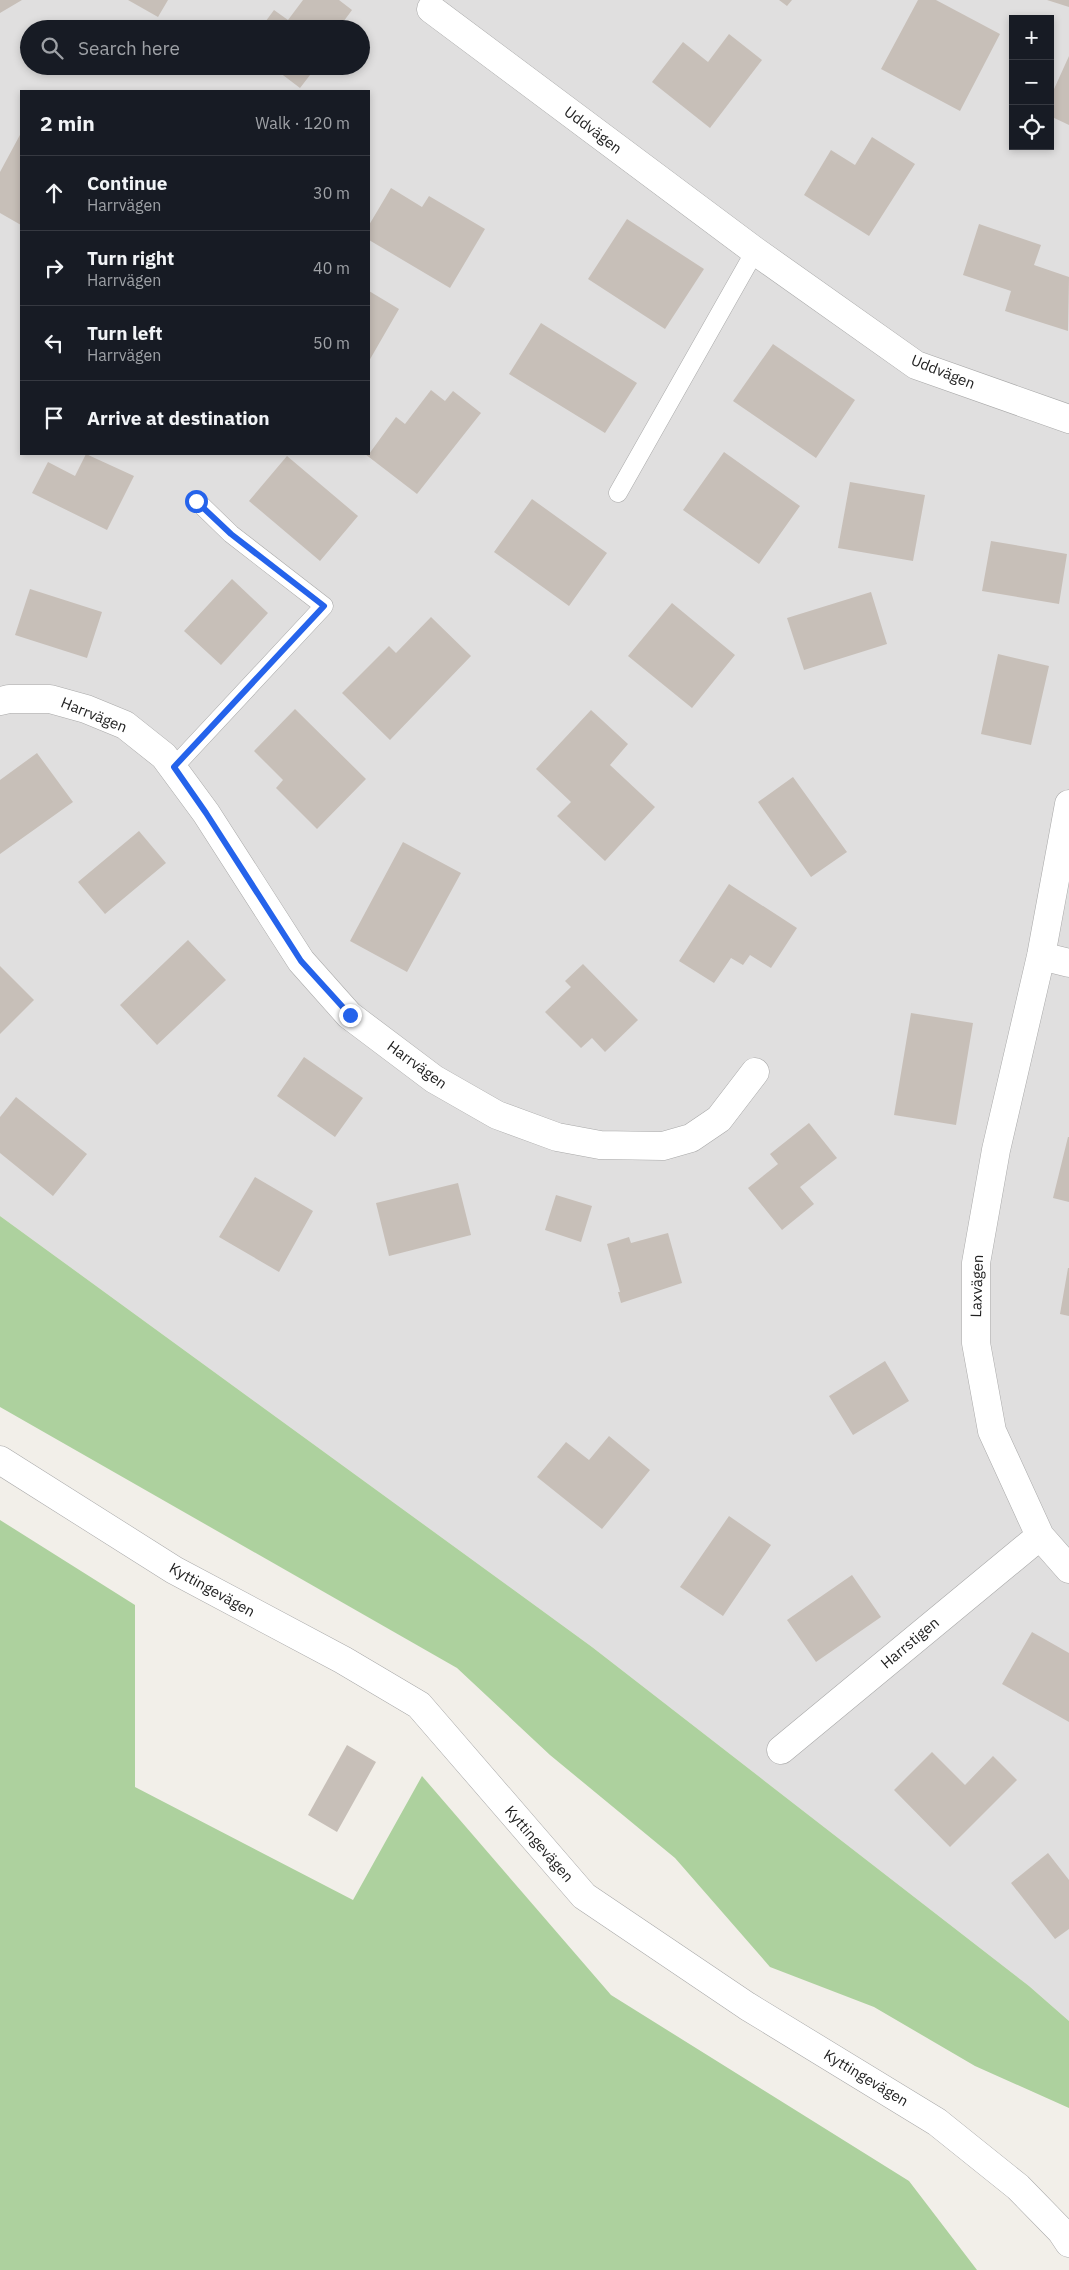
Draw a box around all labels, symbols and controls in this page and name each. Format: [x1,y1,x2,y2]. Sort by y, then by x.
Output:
map controls [1009,15,1054,150]
button: + [1009,15,1054,60]
search box [20,20,370,75]
icon: search [38,34,66,62]
text: Search here [78,36,180,60]
button: − [1009,60,1054,105]
street label: Uddvägen [561,102,626,157]
button: locate [1009,105,1054,150]
text: 2 min [40,109,95,137]
text: Walk · 120 m [255,113,350,133]
text: Continue [87,171,167,195]
icon: ahead [40,179,68,207]
text: 30 m [313,183,350,203]
text: Harrvägen [87,195,161,215]
text: Turn right [87,246,174,270]
icon: right [40,254,68,282]
text: 40 m [313,258,350,278]
text: Harrvägen [87,270,161,290]
text: Turn left [87,321,163,345]
icon: left [40,329,68,357]
text: 50 m [313,333,350,353]
text: Harrvägen [87,345,161,365]
street label: Uddvägen [908,350,978,393]
icon: arrive [40,404,68,432]
text: Arrive at destination [87,406,270,430]
route start [185,490,208,513]
street label: Harrvägen [58,693,130,736]
route end [339,1004,362,1027]
street label: Harrvägen [384,1036,451,1093]
street label: Laxvägen [966,1254,987,1318]
street label: Kyttingevägen [166,1558,259,1621]
street label: Harrstigen [877,1613,943,1673]
street label: Kyttingevägen [501,1801,578,1886]
street label: Kyttingevägen [821,2045,912,2110]

